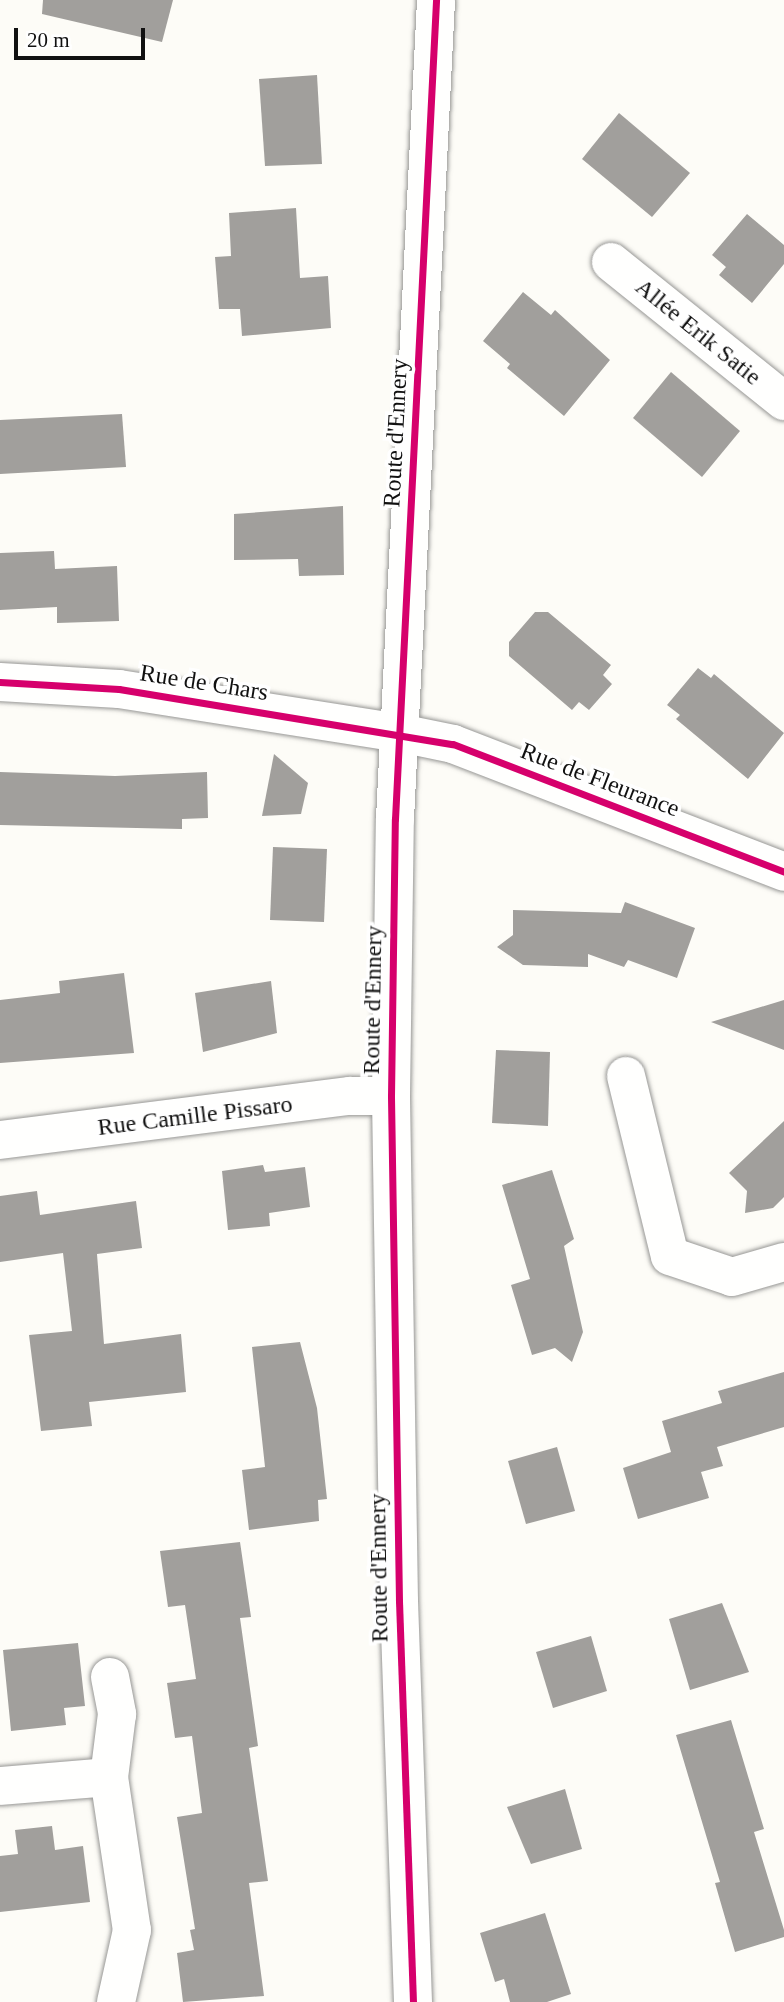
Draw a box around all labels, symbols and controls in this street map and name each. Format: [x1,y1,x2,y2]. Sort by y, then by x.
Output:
scale bar [18,14,149,58]
text: 20 m [27,28,70,52]
street label: Allée Erik Satie [629,273,767,391]
street label: Route d'Ennery [378,358,414,508]
street label: Rue de Chars [138,659,270,707]
street label: Rue de Fleurance [516,736,684,824]
street label: Route d'Ennery [357,925,389,1075]
street label: Rue Camille Pissaro [96,1090,294,1142]
street label: Route d'Ennery [363,1493,395,1643]

